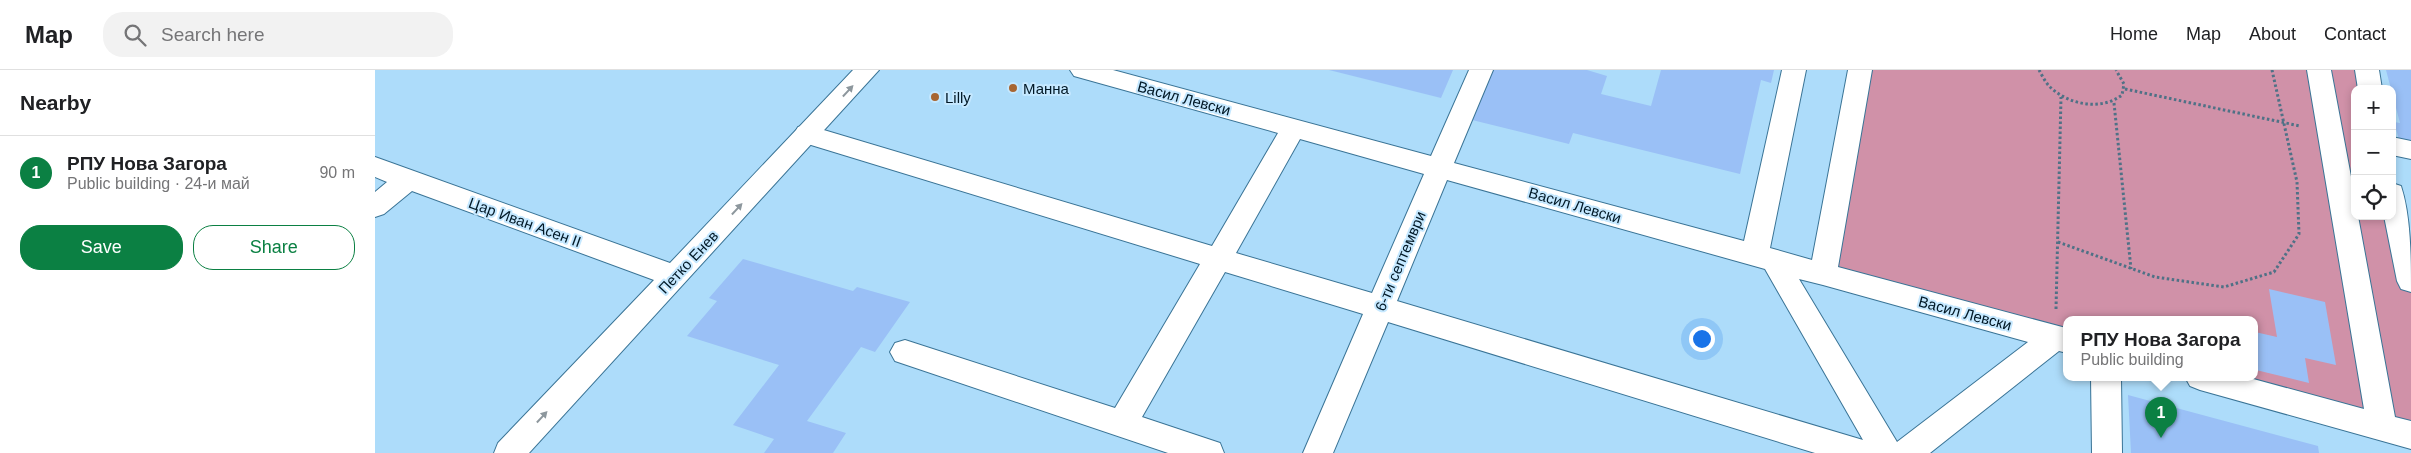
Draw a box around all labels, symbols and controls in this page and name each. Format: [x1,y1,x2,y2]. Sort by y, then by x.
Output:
search box [103,12,453,57]
text: Map [25,21,73,48]
icon: search [121,21,149,49]
text: Search here [161,24,265,45]
text: Home [2110,24,2158,44]
text: Map [2186,24,2221,44]
text: About [2249,24,2296,44]
text: Contact [2324,24,2386,44]
street label: Васил Левски [1136,77,1232,119]
place label: Манна [1023,80,1070,97]
marker: Манна [1007,82,1019,94]
one-way arrow [842,85,854,97]
map controls [2351,85,2396,220]
button: + [2351,85,2396,130]
place label: Lilly [945,89,971,106]
text: Nearby [20,91,91,114]
marker: Lilly [929,91,941,103]
button: − [2351,130,2396,175]
text: РПУ Нова Загора [67,153,227,174]
text: 1 [32,164,40,181]
text: 90 m [319,164,355,181]
text: Public building · 24-и май [67,175,250,192]
button: locate [2351,175,2396,220]
street label: Васил Левски [1527,184,1623,226]
street label: Цар Иван Асен II [467,194,583,250]
one-way arrow [731,204,743,216]
street label: 6-ти септември [1371,209,1429,313]
button: Save [20,225,183,270]
button: Share [193,225,355,270]
street label: Петко Енев [655,227,721,297]
street label: Васил Левски [1917,292,2013,334]
popup [2063,316,2258,381]
your location [1689,326,1715,352]
text: РПУ Нова Загора [2081,329,2240,350]
text: Public building [2081,351,2184,368]
pin: 1 [2145,397,2177,438]
one-way arrow [536,412,548,424]

